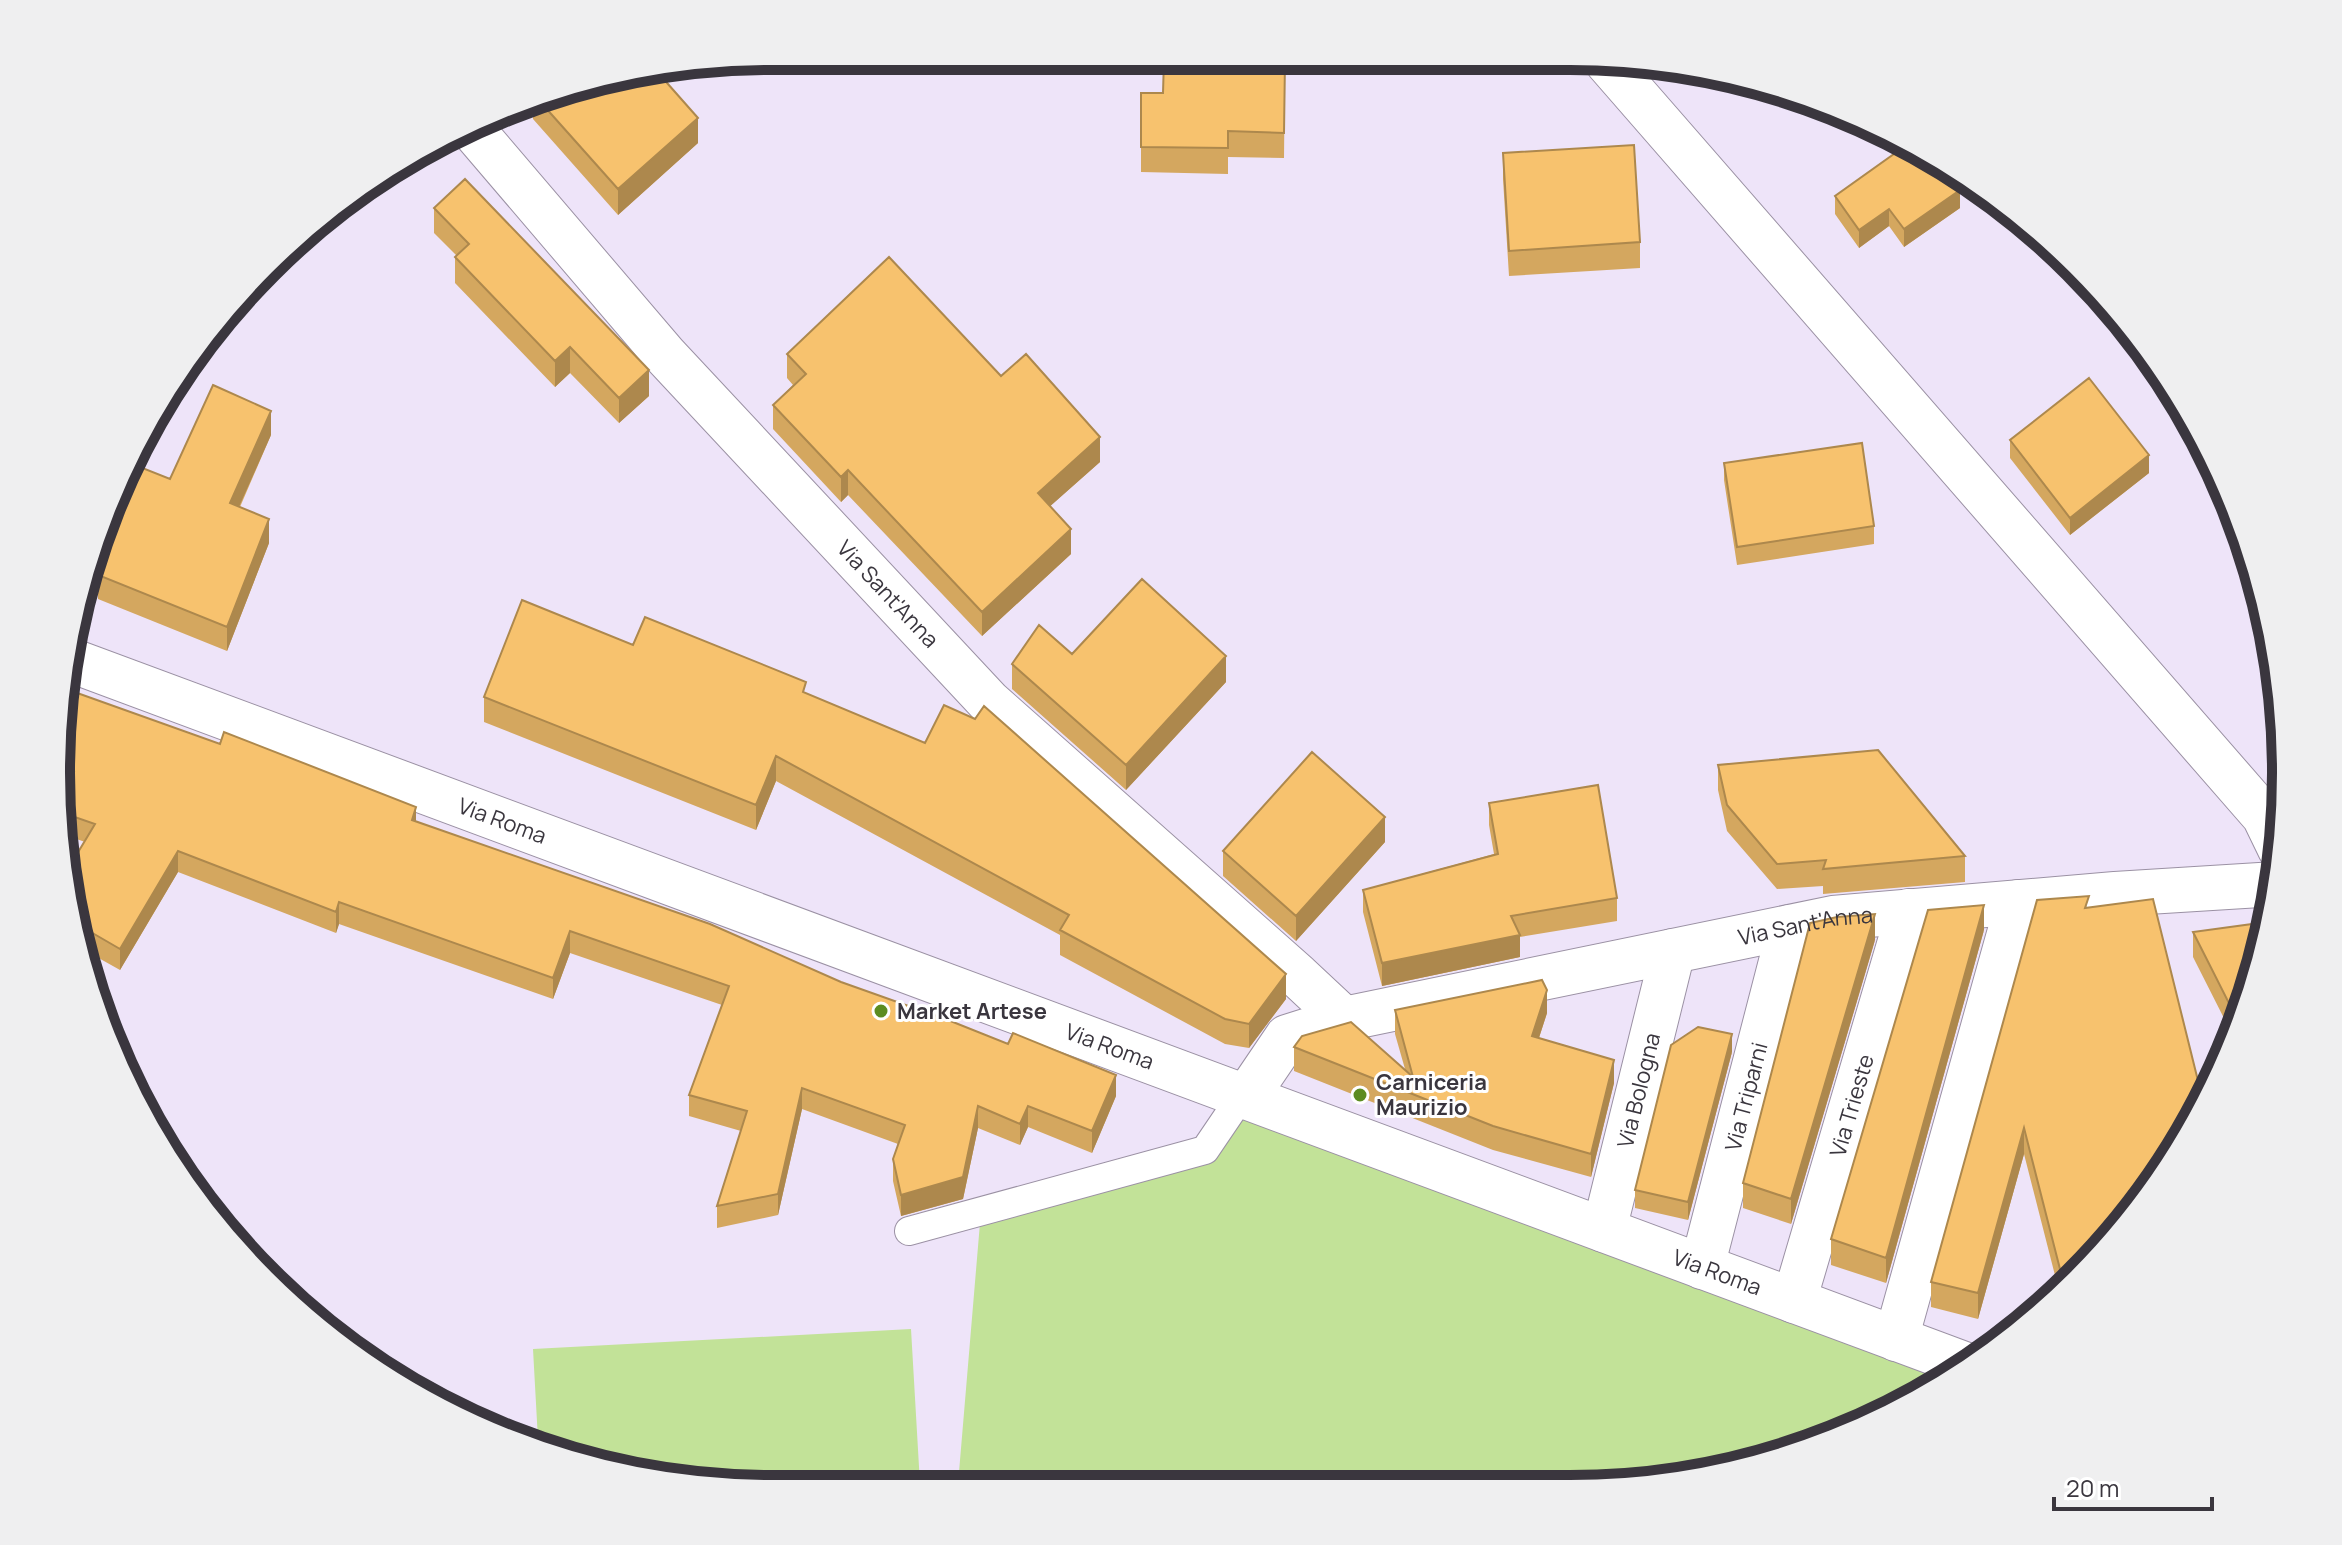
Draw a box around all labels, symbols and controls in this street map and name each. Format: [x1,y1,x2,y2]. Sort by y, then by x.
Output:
street label: Via Sant'Anna [830,534,946,654]
street label: Via Roma [454,790,551,851]
street label: Via Sant'Anna [1735,900,1874,952]
place label: Market Artese [897,996,1047,1026]
marker: Market Artese [872,1002,890,1020]
street label: Via Roma [1061,1016,1158,1076]
street label: Via Bologna [1610,1030,1667,1151]
street label: Via Triparni [1718,1039,1775,1154]
street label: Via Trieste [1822,1050,1881,1160]
place label: Carniceria Maurizio [1376,1067,1487,1122]
marker: Carniceria Maurizio [1351,1086,1369,1104]
street label: Via Roma [1669,1242,1766,1302]
scale bar [2054,1461,2212,1511]
text: 20 m [2066,1471,2119,1504]

